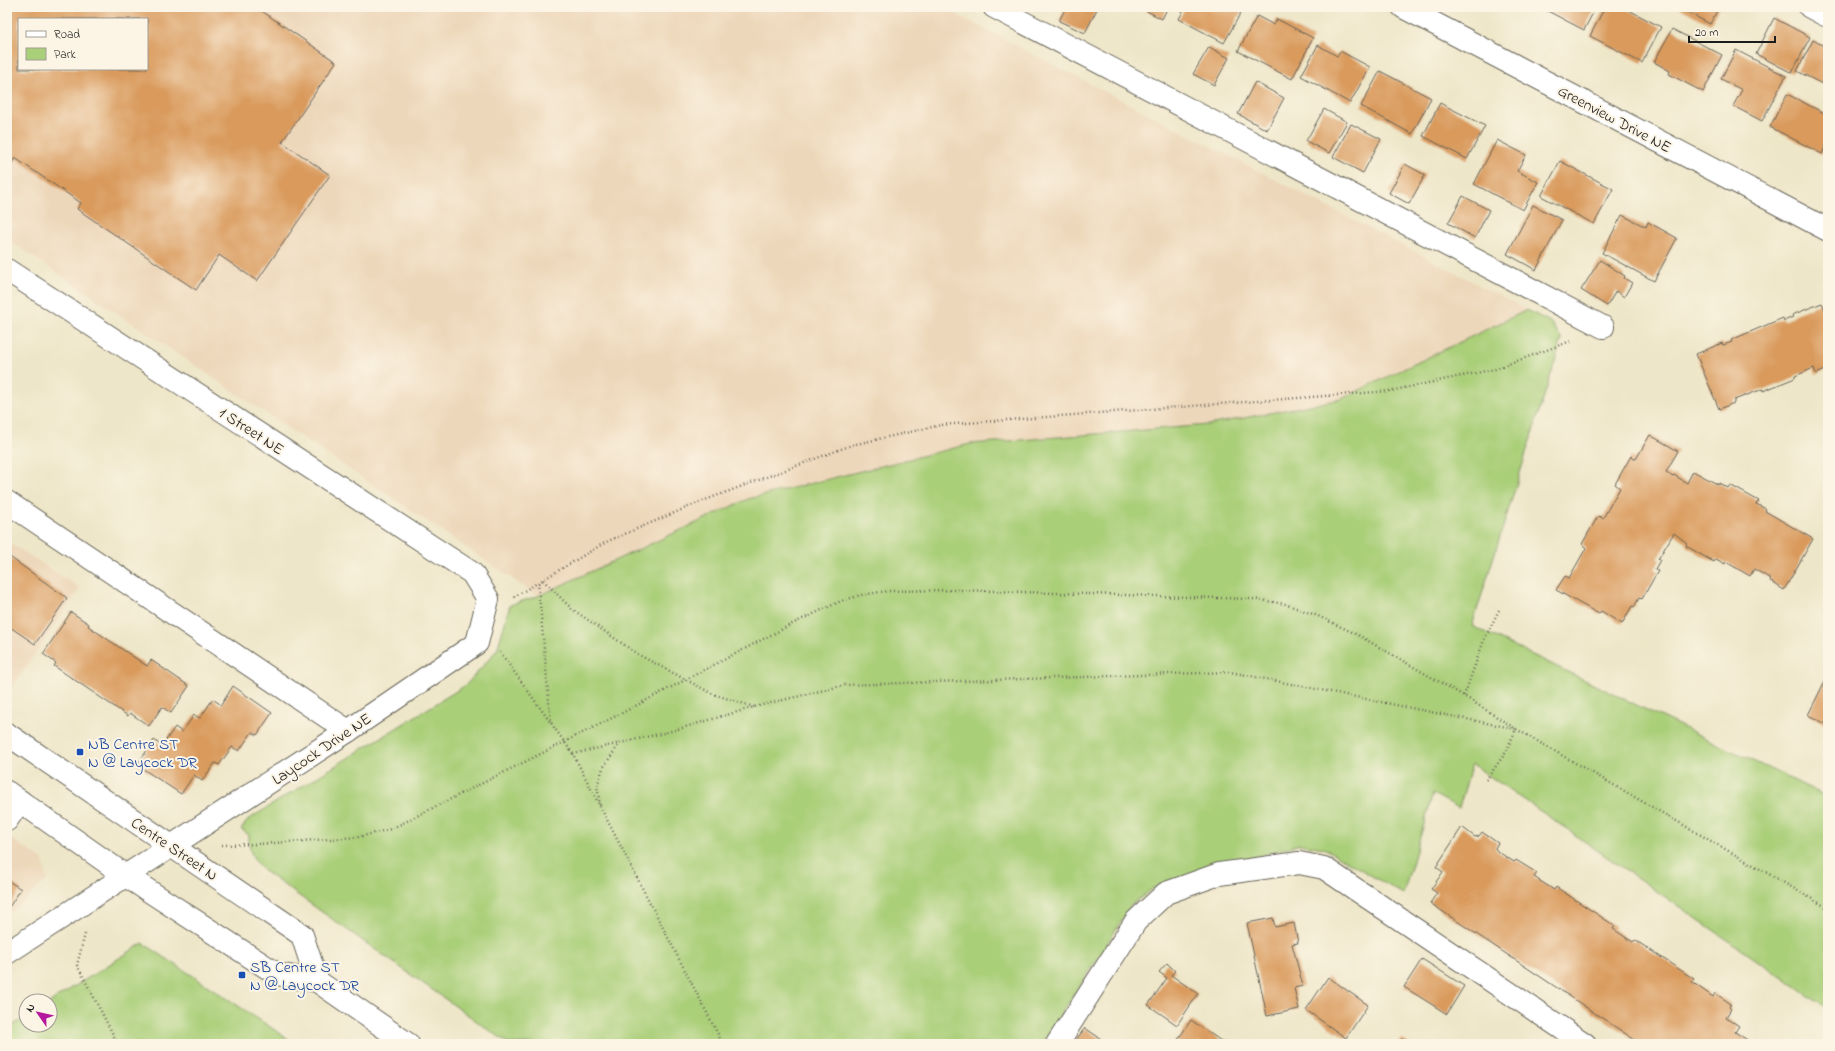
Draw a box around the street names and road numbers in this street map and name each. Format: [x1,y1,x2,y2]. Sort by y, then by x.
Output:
street label: Greenview Drive NE [1553,80,1675,160]
street label: 1 Street NE [213,401,288,462]
street label: Laycock Drive NE [268,707,377,792]
street label: Centre Street N [126,812,222,888]

